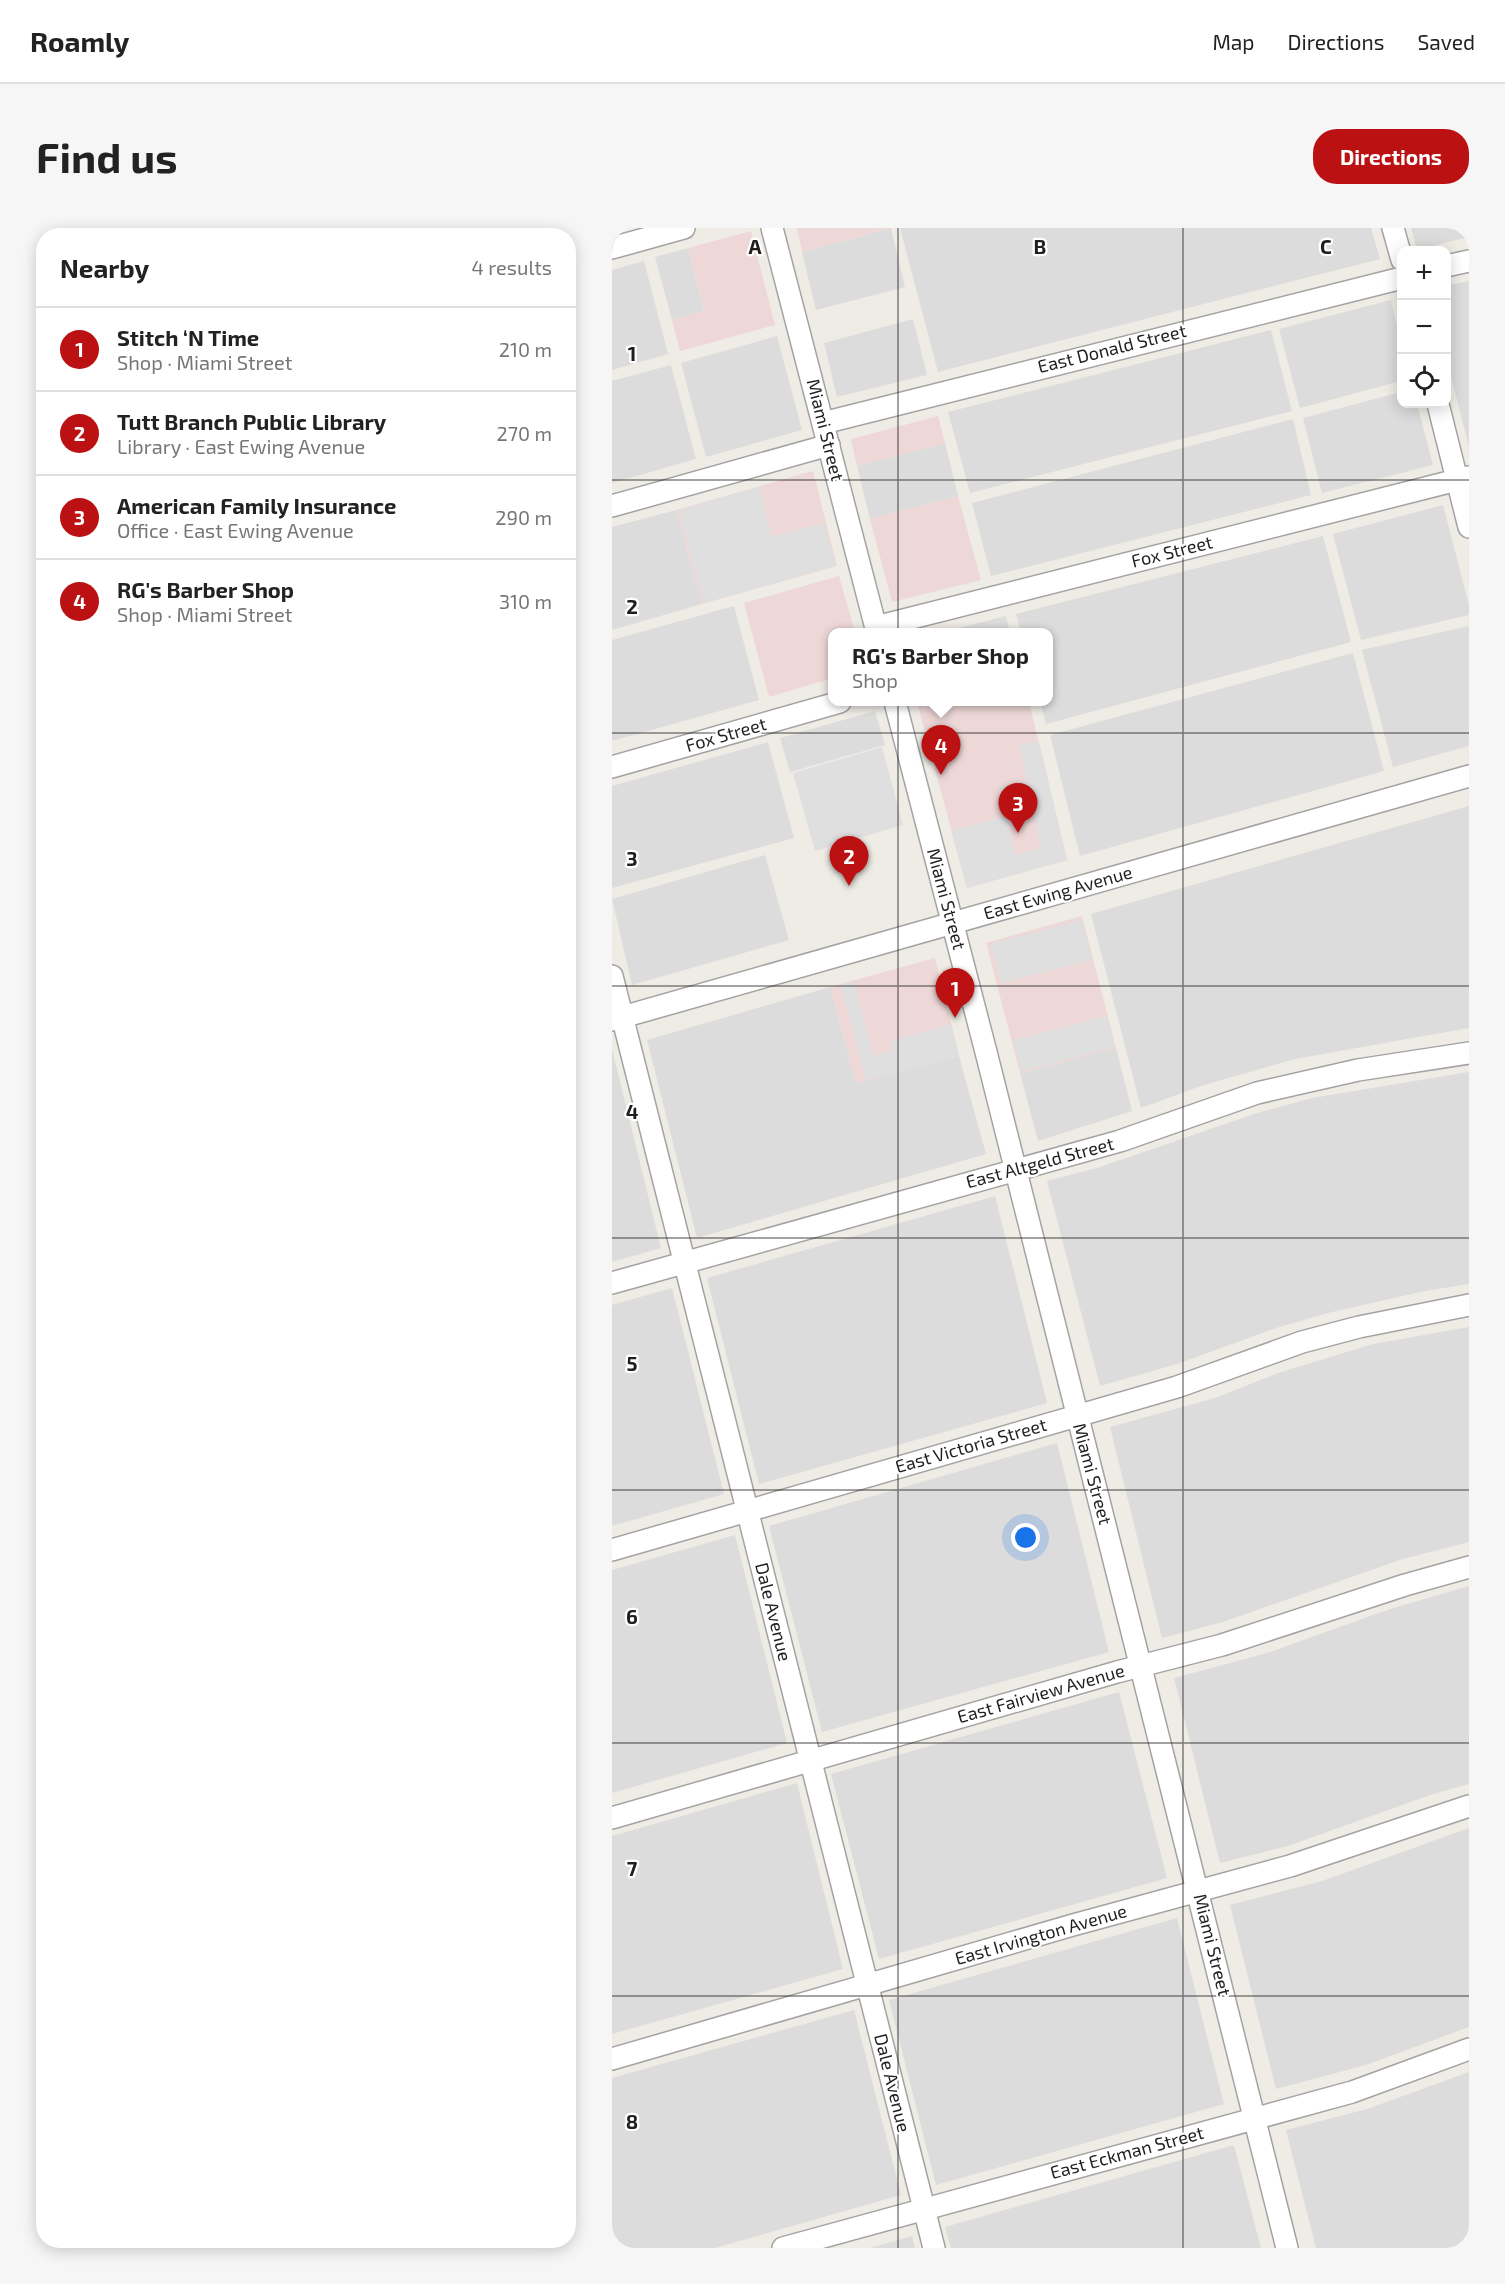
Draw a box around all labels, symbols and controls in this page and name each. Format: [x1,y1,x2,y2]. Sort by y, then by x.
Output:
text: Roamly [30,24,129,58]
text: Map [1212,29,1255,54]
text: Directions [1288,29,1384,54]
text: Saved [1417,29,1475,54]
button: Directions [1313,129,1469,184]
text: Find us [36,131,178,181]
text: A [748,234,762,258]
text: B [1034,234,1046,258]
text: C [1320,234,1332,258]
map controls [1397,246,1451,408]
button: + [1397,246,1451,300]
text: Nearby [60,252,149,283]
text: 4 results [472,255,552,279]
button: − [1397,300,1451,354]
street label: East Donald Street [1035,319,1188,377]
text: Stitch ‘N Time [117,324,259,350]
text: 1 [75,337,84,361]
text: 210 m [499,337,552,361]
text: 1 [628,341,636,365]
text: Shop · Miami Street [117,350,292,374]
button: locate [1397,354,1451,408]
street label: Miami Street [803,376,849,483]
text: Tutt Branch Public Library [117,408,386,434]
text: 2 [74,421,85,445]
text: 270 m [496,421,552,445]
text: Library · East Ewing Avenue [117,434,365,458]
text: American Family Insurance [117,492,396,518]
text: 3 [74,505,85,529]
text: 290 m [495,505,552,529]
text: Office · East Ewing Avenue [117,518,354,542]
street label: Fox Street [1129,530,1215,572]
text: RG's Barber Shop [117,576,294,602]
text: 4 [73,589,86,613]
text: 310 m [499,589,552,613]
text: 2 [626,594,638,618]
text: Shop · Miami Street [117,602,292,626]
popup [828,628,1053,706]
text: RG's Barber Shop [852,642,1029,668]
text: Shop [852,668,898,692]
street label: Fox Street [683,712,769,756]
pin: 4 [922,726,960,775]
pin: 3 [998,784,1038,833]
pin: 2 [830,836,868,886]
street label: Miami Street [923,845,971,952]
text: 3 [626,846,638,870]
street label: East Ewing Avenue [981,860,1135,924]
pin: 1 [936,968,974,1018]
text: 4 [626,1099,639,1123]
street label: East Altgeld Street [963,1132,1116,1192]
text: 5 [626,1351,638,1375]
street label: East Victoria Street [892,1413,1049,1477]
street label: Miami Street [1069,1420,1117,1527]
your location [1011,1523,1040,1552]
street label: Dale Avenue [751,1560,797,1663]
text: 6 [626,1604,638,1628]
street label: East Fairview Avenue [955,1659,1127,1727]
text: 7 [627,1856,638,1880]
street label: Miami Street [1190,1891,1236,1998]
street label: East Irvington Avenue [952,1899,1129,1969]
street label: Dale Avenue [870,2031,916,2134]
text: 8 [626,2109,638,2133]
street label: East Eckman Street [1048,2121,1206,2183]

